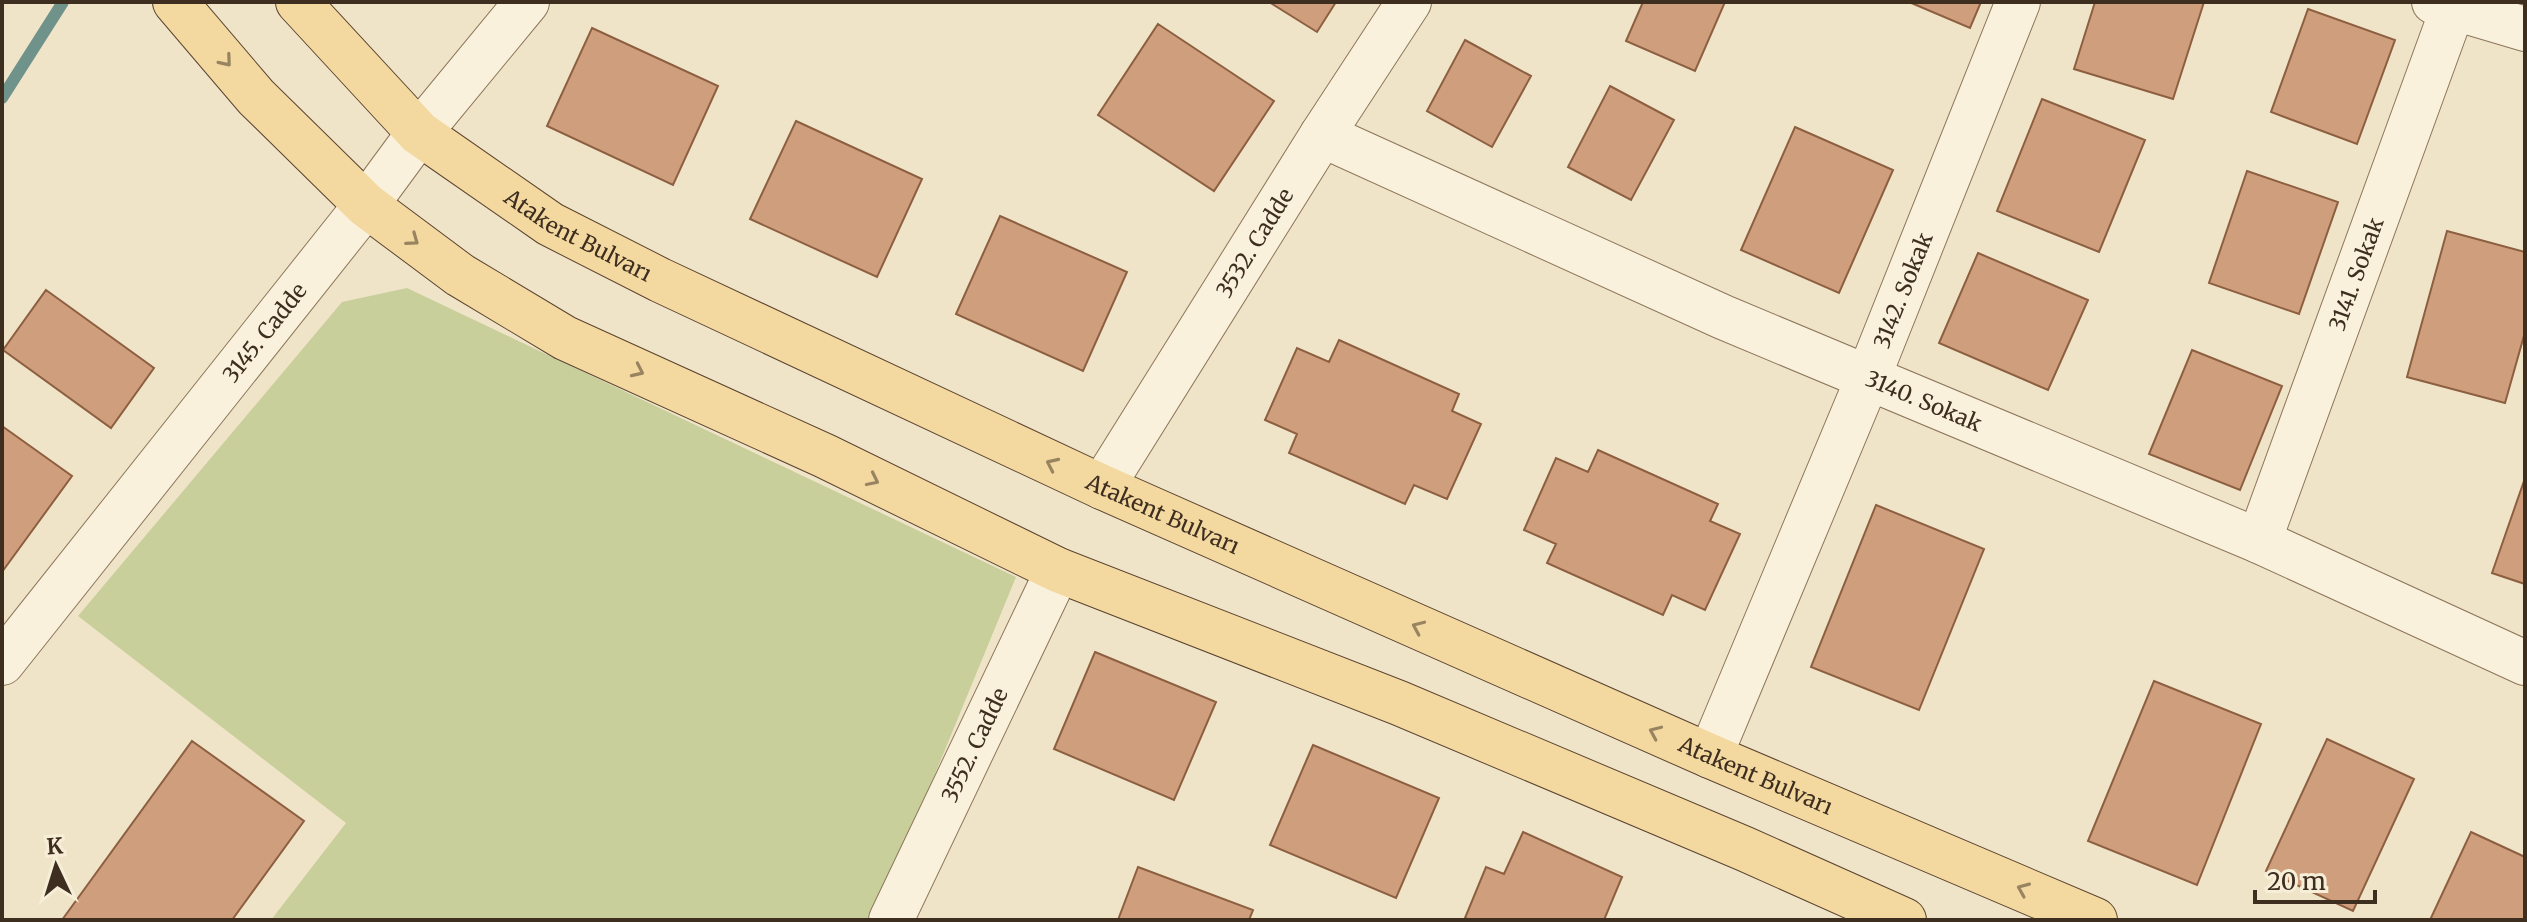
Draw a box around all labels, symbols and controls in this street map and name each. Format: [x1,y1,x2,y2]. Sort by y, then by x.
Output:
one-way arrow [216,52,231,67]
street label: Atakent Bulvarı [498,182,657,288]
street label: 3532. Cadde [1210,183,1299,303]
street label: 3141. Sokak [2323,214,2390,335]
street label: 3142. Sokak [1867,228,1939,352]
one-way arrow [405,231,419,245]
street label: 3145. Cadde [216,277,313,388]
one-way arrow [629,361,644,377]
street label: 3140. Sokak [1862,364,1986,438]
one-way arrow [1046,457,1061,473]
street label: Atakent Bulvarı [1081,467,1244,560]
one-way arrow [865,470,880,486]
one-way arrow [1411,620,1426,636]
street label: 3552. Cadde [935,683,1014,807]
one-way arrow [1649,725,1663,741]
street label: Atakent Bulvarı [1674,730,1837,821]
north arrow [16,826,96,906]
text: K [45,831,64,861]
scale bar [2255,854,2375,904]
text: 20 m [2267,866,2326,897]
one-way arrow [2017,883,2031,899]

